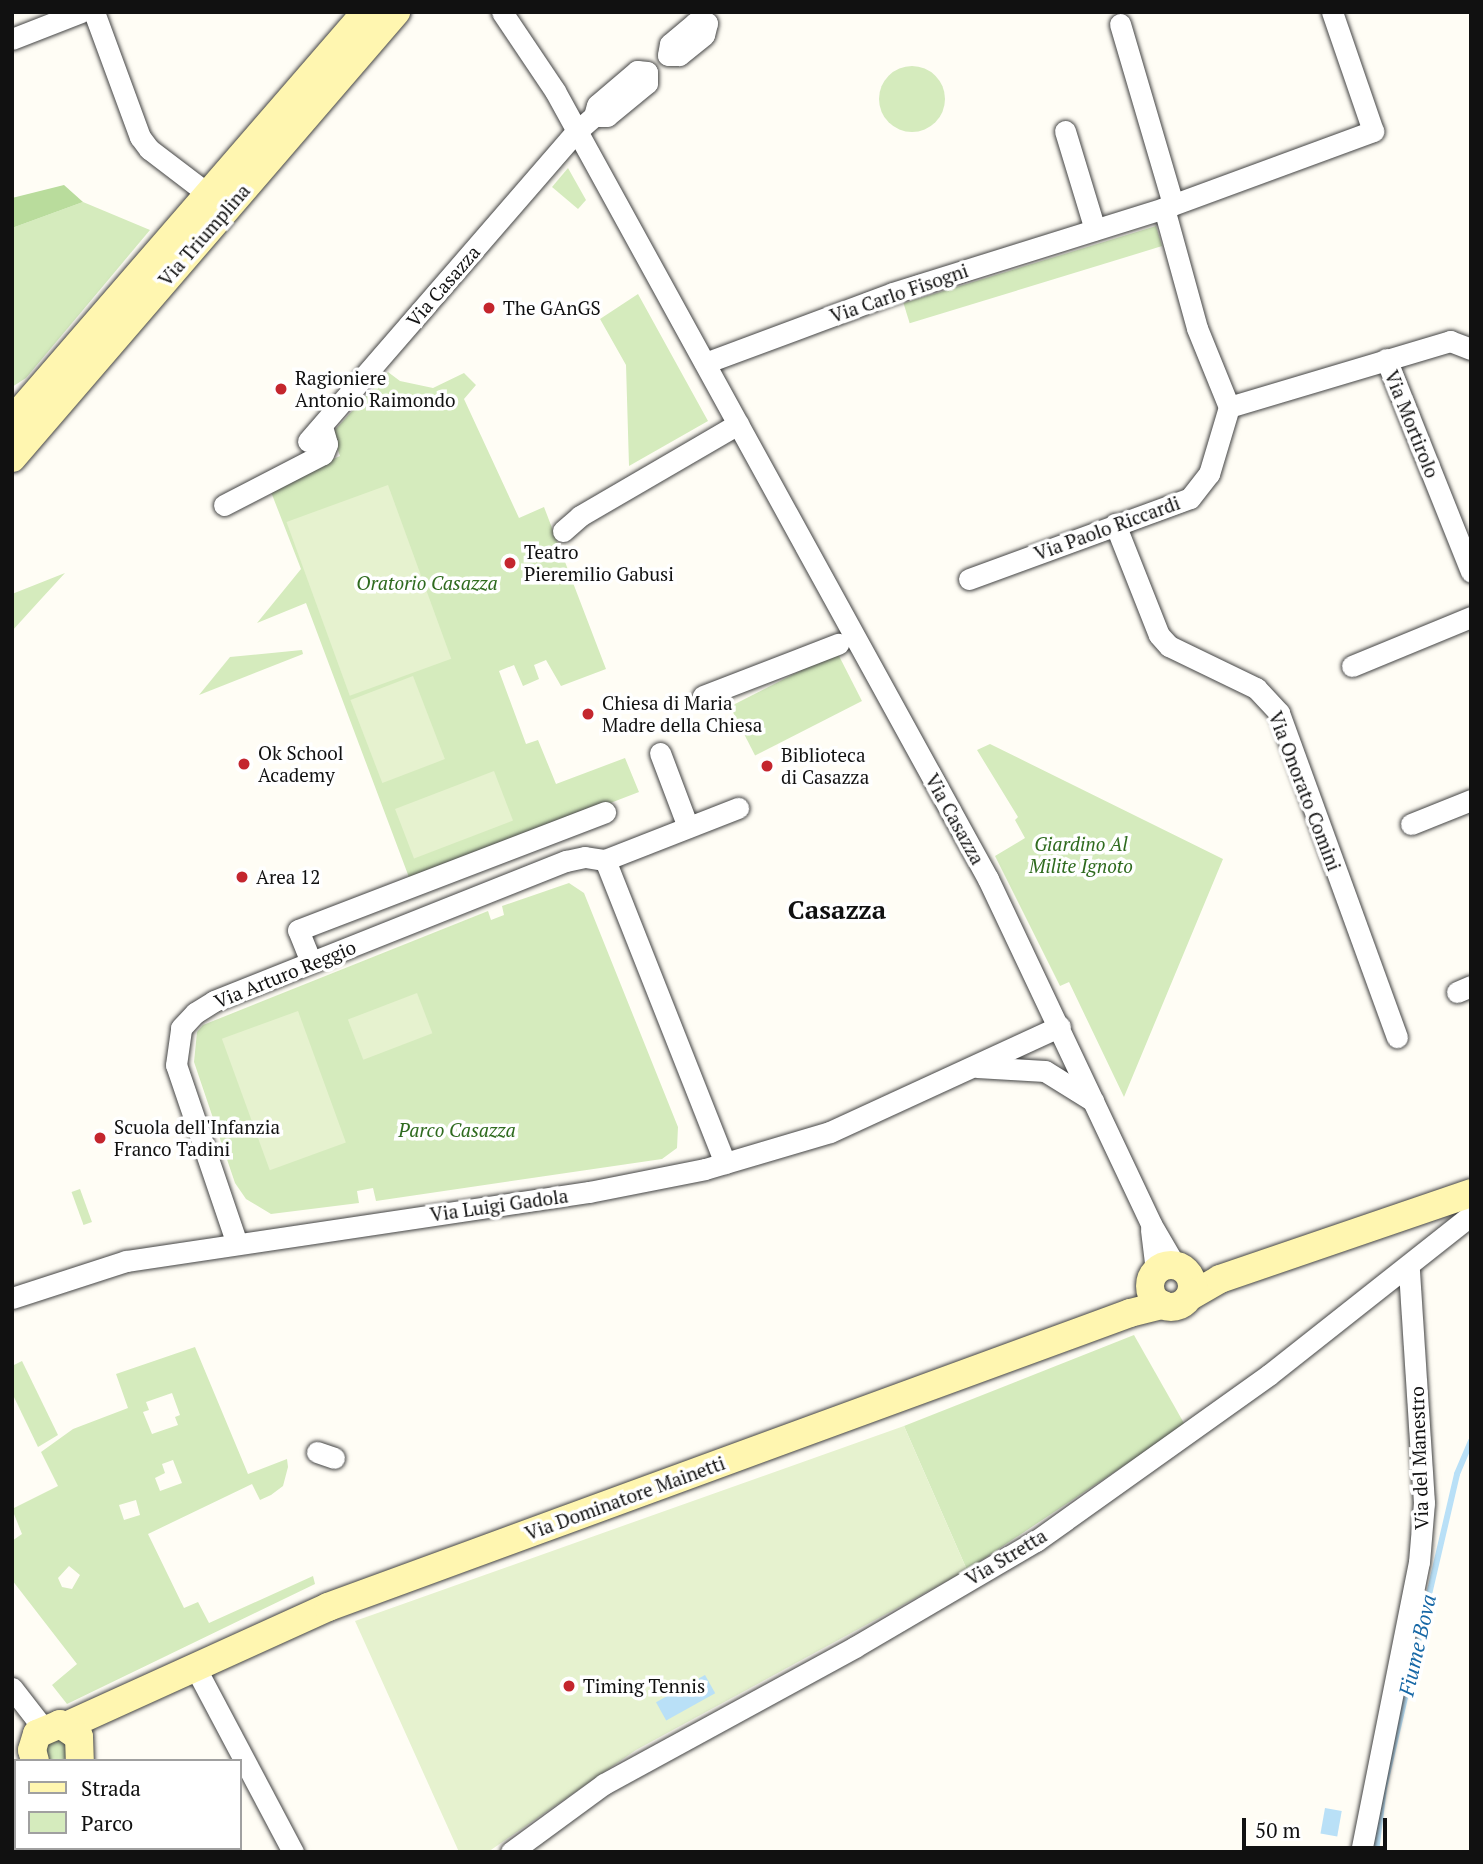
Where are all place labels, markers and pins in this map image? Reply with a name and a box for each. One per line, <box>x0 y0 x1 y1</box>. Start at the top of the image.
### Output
place label: The GAnGS <box>503 297 601 319</box>
marker: The GAnGS <box>481 300 497 316</box>
place label: Ragioniere Antonio Raimondo <box>295 367 456 411</box>
marker: Ragioniere Antonio Raimondo <box>273 381 289 397</box>
place label: Teatro Pieremilio Gabusi <box>524 541 674 585</box>
marker: Teatro Pieremilio Gabusi <box>502 555 518 571</box>
place label: Chiesa di Maria Madre della Chiesa <box>602 692 762 736</box>
marker: Chiesa di Maria Madre della Chiesa <box>580 706 596 722</box>
place label: Ok School Academy <box>258 742 343 786</box>
place label: Biblioteca di Casazza <box>781 744 869 788</box>
marker: Ok School Academy <box>236 756 252 772</box>
marker: Biblioteca di Casazza <box>759 758 775 774</box>
place label: Area 12 <box>256 866 320 888</box>
marker: Area 12 <box>234 869 250 885</box>
place label: Scuola dell'Infanzia Franco Tadini <box>114 1116 280 1160</box>
marker: Scuola dell'Infanzia Franco Tadini <box>92 1130 108 1146</box>
place label: Timing Tennis <box>583 1675 705 1697</box>
marker: Timing Tennis <box>561 1678 577 1694</box>

